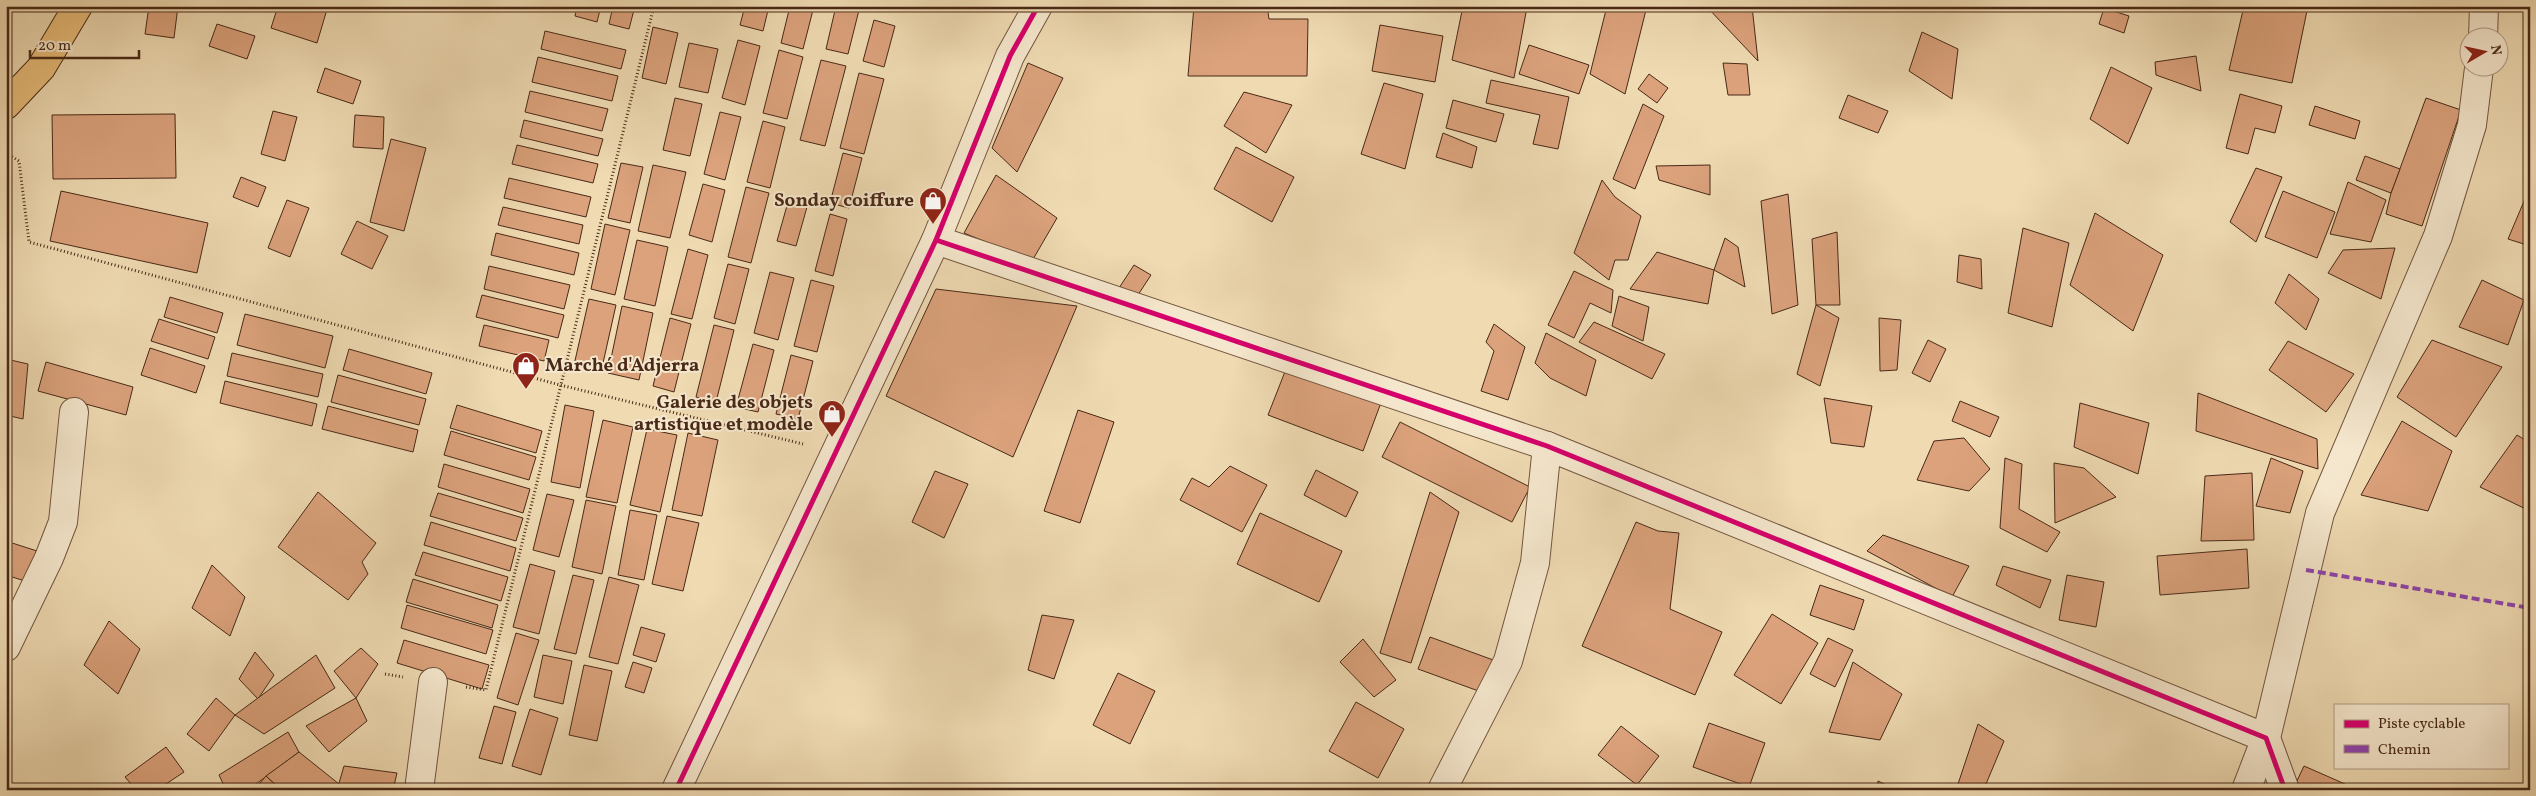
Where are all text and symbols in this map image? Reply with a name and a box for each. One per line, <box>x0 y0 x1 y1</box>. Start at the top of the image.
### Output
scale bar <box>30 28 139 60</box>
north arrow <box>2458 28 2508 78</box>
text: 20 m <box>38 36 71 57</box>
text: N <box>2485 44 2506 57</box>
shop icon: Sonday coiffure <box>918 186 948 225</box>
place label: Sonday coiffure <box>774 188 914 214</box>
shop icon: Marché d'Adjerra <box>511 351 541 390</box>
place label: Marché d'Adjerra <box>545 353 699 379</box>
place label: Galerie des objets artistique et modèle <box>634 390 813 438</box>
shop icon: Galerie des objets artistique et modèle <box>817 399 847 438</box>
legend <box>2334 704 2508 768</box>
text: Piste cyclable <box>2378 714 2465 735</box>
text: Chemin <box>2378 740 2431 761</box>

